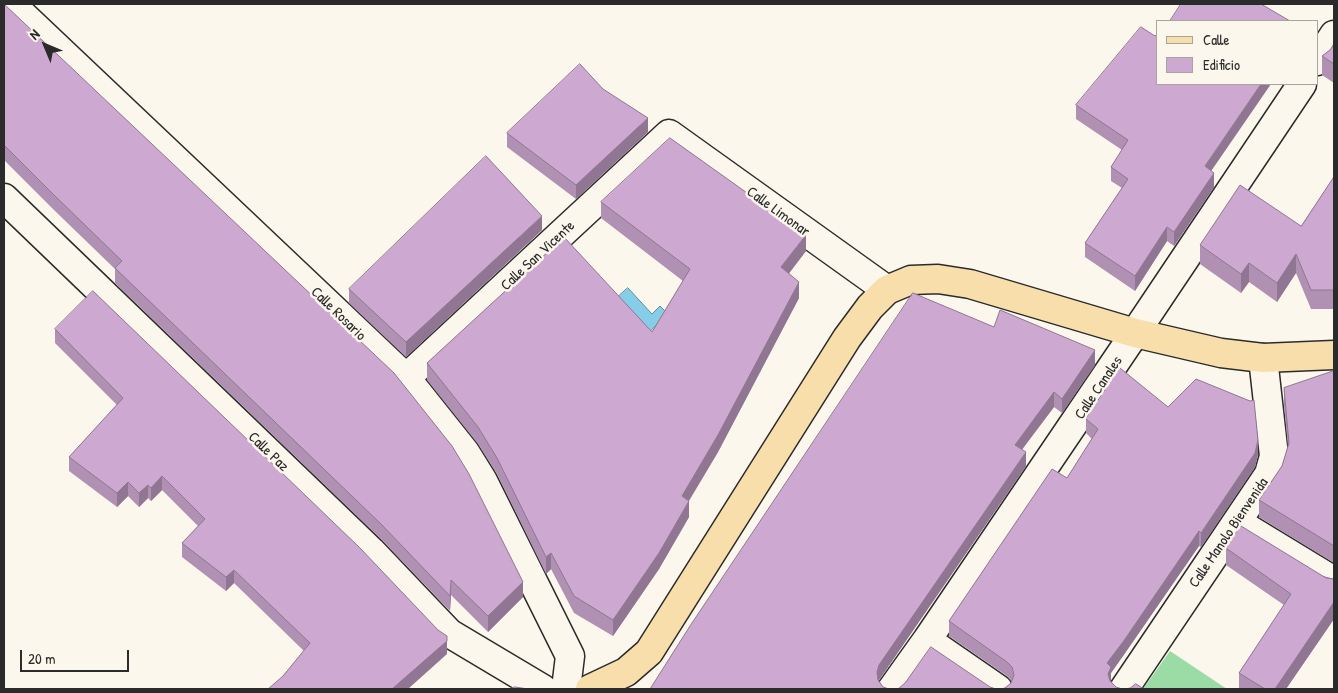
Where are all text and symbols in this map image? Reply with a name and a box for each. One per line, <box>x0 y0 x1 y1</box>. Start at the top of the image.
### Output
north arrow <box>20 20 70 70</box>
legend <box>1156 20 1318 85</box>
text: N <box>25 25 43 43</box>
text: Calle <box>1203 29 1230 50</box>
text: Edificio <box>1203 54 1240 75</box>
street label: Calle Limonar <box>743 183 813 241</box>
street label: Calle San Vicente <box>497 217 579 295</box>
street label: Calle Rosario <box>307 283 369 345</box>
street label: Calle Canales <box>1071 353 1127 423</box>
street label: Calle Paz <box>244 428 292 476</box>
street label: Calle Manolo Bienvenida <box>1186 475 1272 591</box>
scale bar <box>22 640 131 672</box>
text: 20 m <box>28 648 55 669</box>

